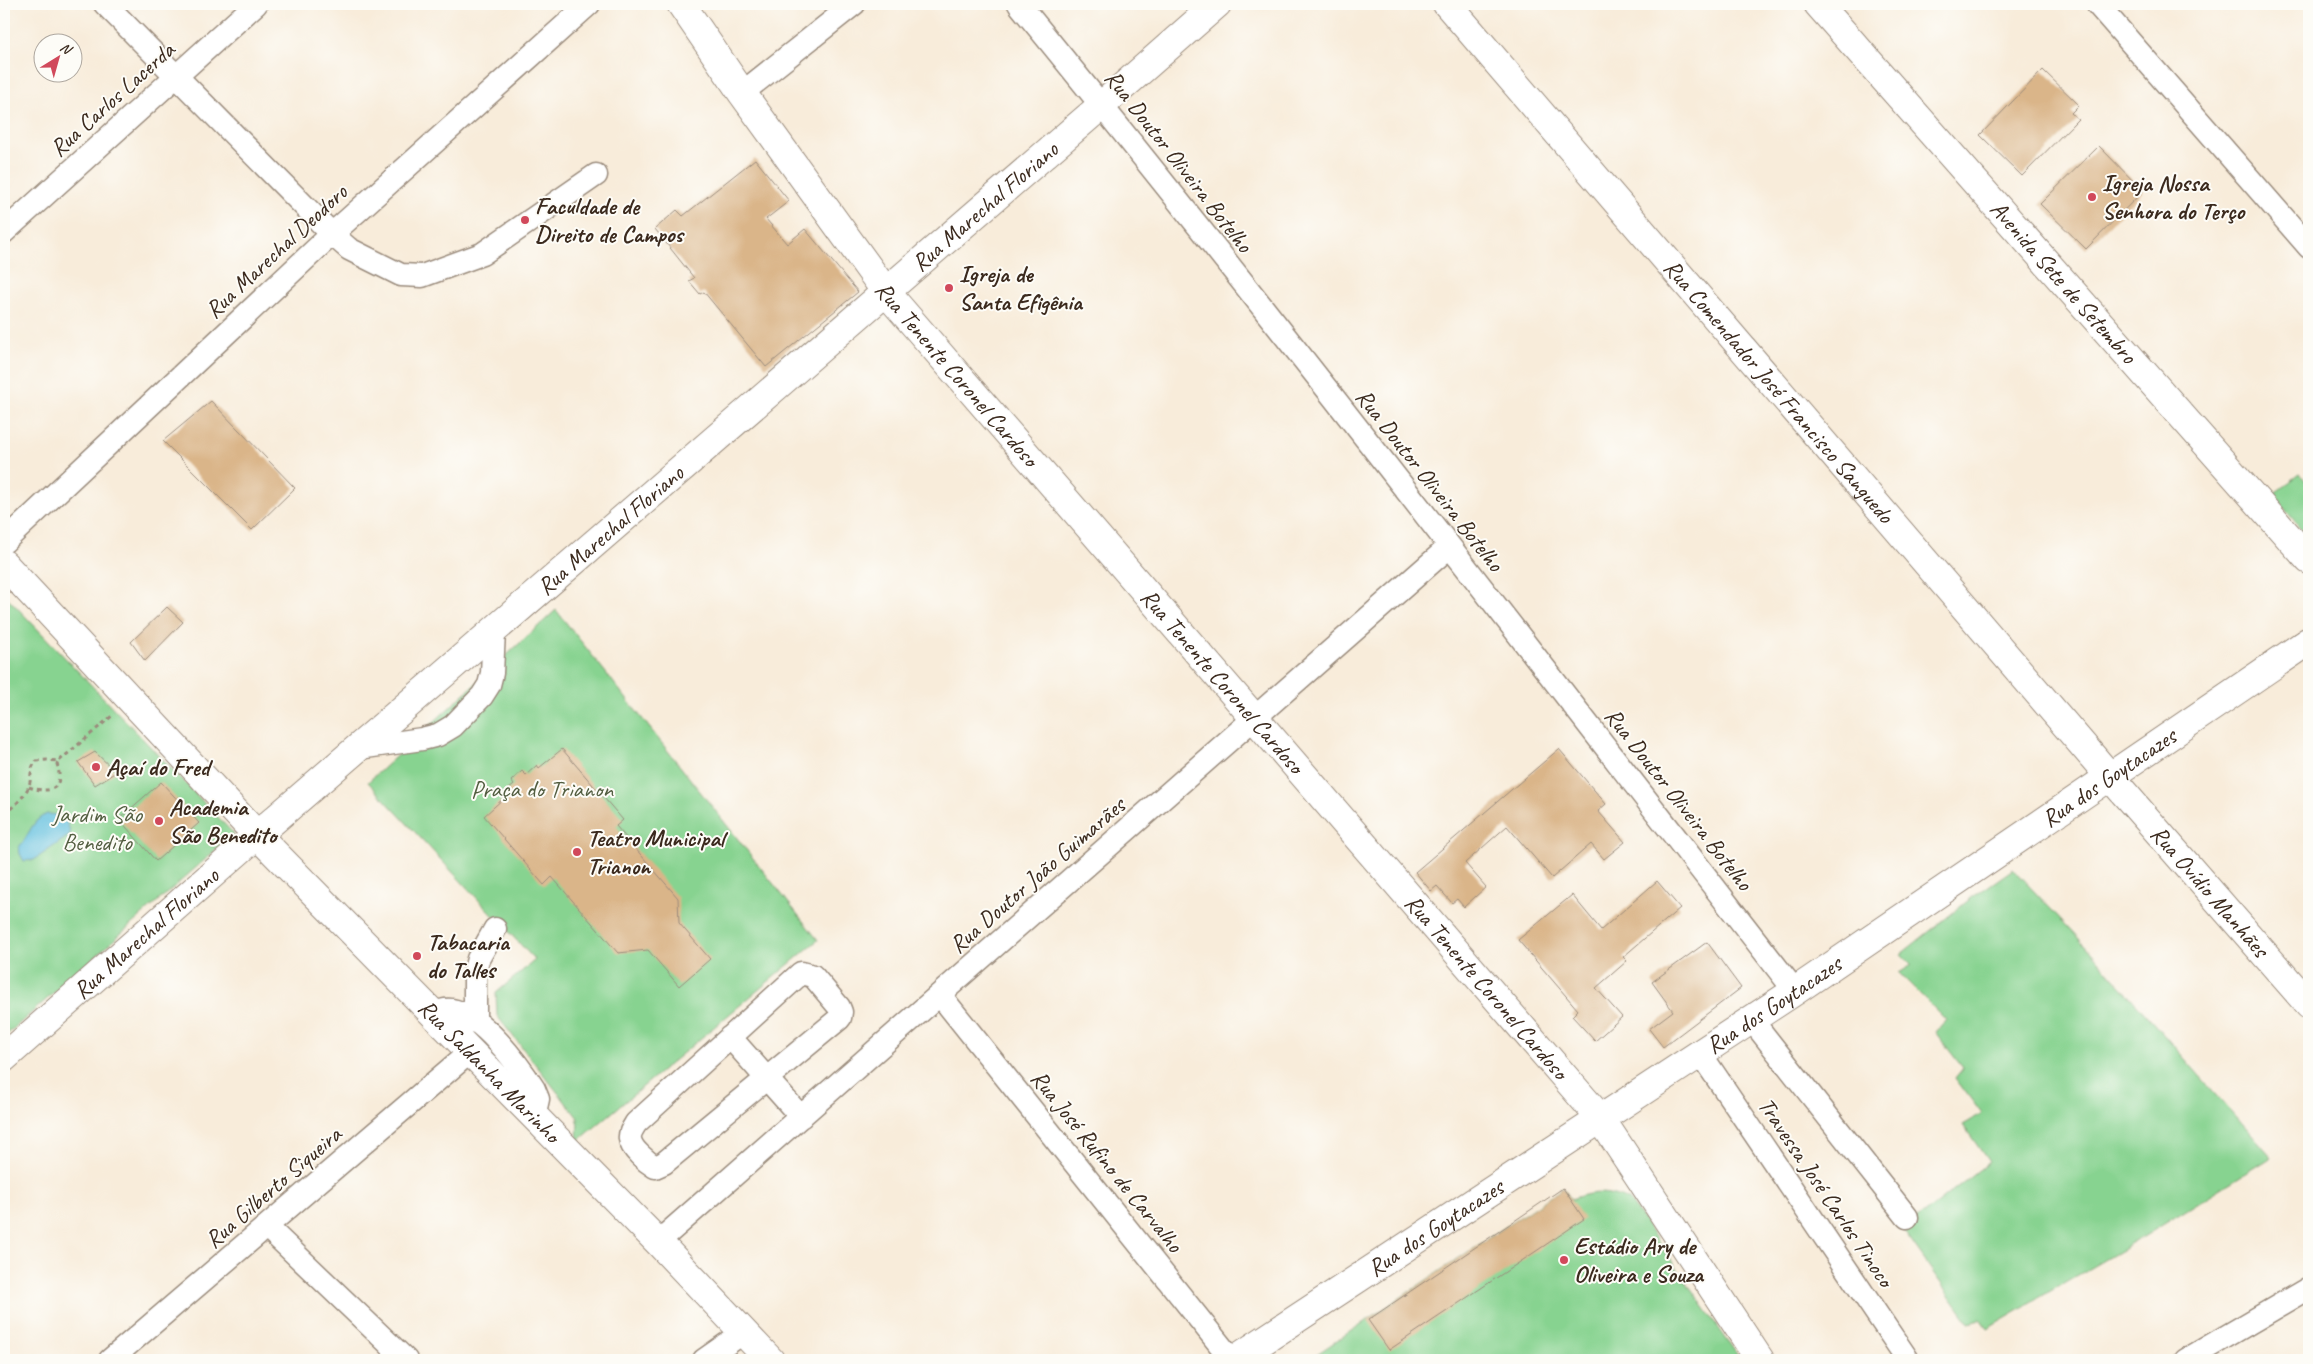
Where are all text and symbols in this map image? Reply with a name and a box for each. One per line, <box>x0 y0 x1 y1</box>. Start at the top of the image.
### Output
north arrow <box>32 32 82 82</box>
street label: Rua Carlos Lacerda <box>43 34 182 163</box>
text: N <box>57 39 76 59</box>
street label: Rua Doutor Oliveira Botelho <box>1098 64 1261 260</box>
street label: Rua Marechal Floriano <box>905 134 1066 278</box>
place label: Igreja Nossa Senhora do Terço <box>2102 168 2247 226</box>
street label: Rua Marechal Deodoro <box>198 176 355 325</box>
place label: Faculdade de Direito de Campos <box>535 191 685 249</box>
marker: Igreja Nossa Senhora do Terço <box>2086 191 2098 203</box>
street label: Avenida Sete de Setembro <box>1984 194 2145 371</box>
marker: Faculdade de Direito de Campos <box>519 214 531 226</box>
street label: Rua Comendador José Francisco Sanguedo <box>1658 253 1902 530</box>
place label: Igreja de Santa Efigênia <box>959 259 1084 317</box>
street label: Rua Tenente Coronel Cardoso <box>869 276 1047 475</box>
marker: Igreja de Santa Efigênia <box>943 282 955 294</box>
street label: Rua Doutor Oliveira Botelho <box>1349 383 1512 579</box>
street label: Rua Marechal Floriano <box>531 457 691 602</box>
street label: Rua Tenente Coronel Cardoso <box>1134 582 1312 782</box>
street label: Rua Doutor Oliveira Botelho <box>1598 702 1761 898</box>
street label: Rua dos Goytacazes <box>2036 719 2184 834</box>
place label: Açaí do Fred <box>106 752 214 782</box>
marker: Açaí do Fred <box>90 761 102 773</box>
park label: Praça do Trianon <box>471 774 614 804</box>
street label: Rua Doutor João Guimarães <box>943 789 1133 960</box>
place label: Academia São Benedito <box>169 792 279 850</box>
park label: Jardim São Benedito <box>51 799 144 857</box>
marker: Academia São Benedito <box>153 815 165 827</box>
street label: Rua Ovídio Manhães <box>2144 819 2277 965</box>
place label: Teatro Municipal Trianon <box>587 823 729 881</box>
marker: Teatro Municipal Trianon <box>571 846 583 858</box>
street label: Rua Marechal Floriano <box>67 860 226 1005</box>
street label: Rua Tenente Coronel Cardoso <box>1399 888 1577 1087</box>
place label: Tabacaria do Talles <box>427 927 511 985</box>
street label: Rua dos Goytacazes <box>1700 947 1849 1060</box>
marker: Tabacaria do Talles <box>411 950 423 962</box>
street label: Rua Saldanha Marinho <box>412 993 569 1151</box>
street label: Rua José Rufino de Carvalho <box>1024 1064 1191 1259</box>
street label: Travessa José Carlos Tinoco <box>1752 1092 1902 1294</box>
street label: Rua Gilberto Siqueira <box>198 1118 349 1255</box>
street label: Rua dos Goytacazes <box>1362 1171 1511 1283</box>
place label: Estádio Ary de Oliveira e Souza <box>1574 1231 1705 1289</box>
marker: Estádio Ary de Oliveira e Souza <box>1558 1254 1570 1266</box>

